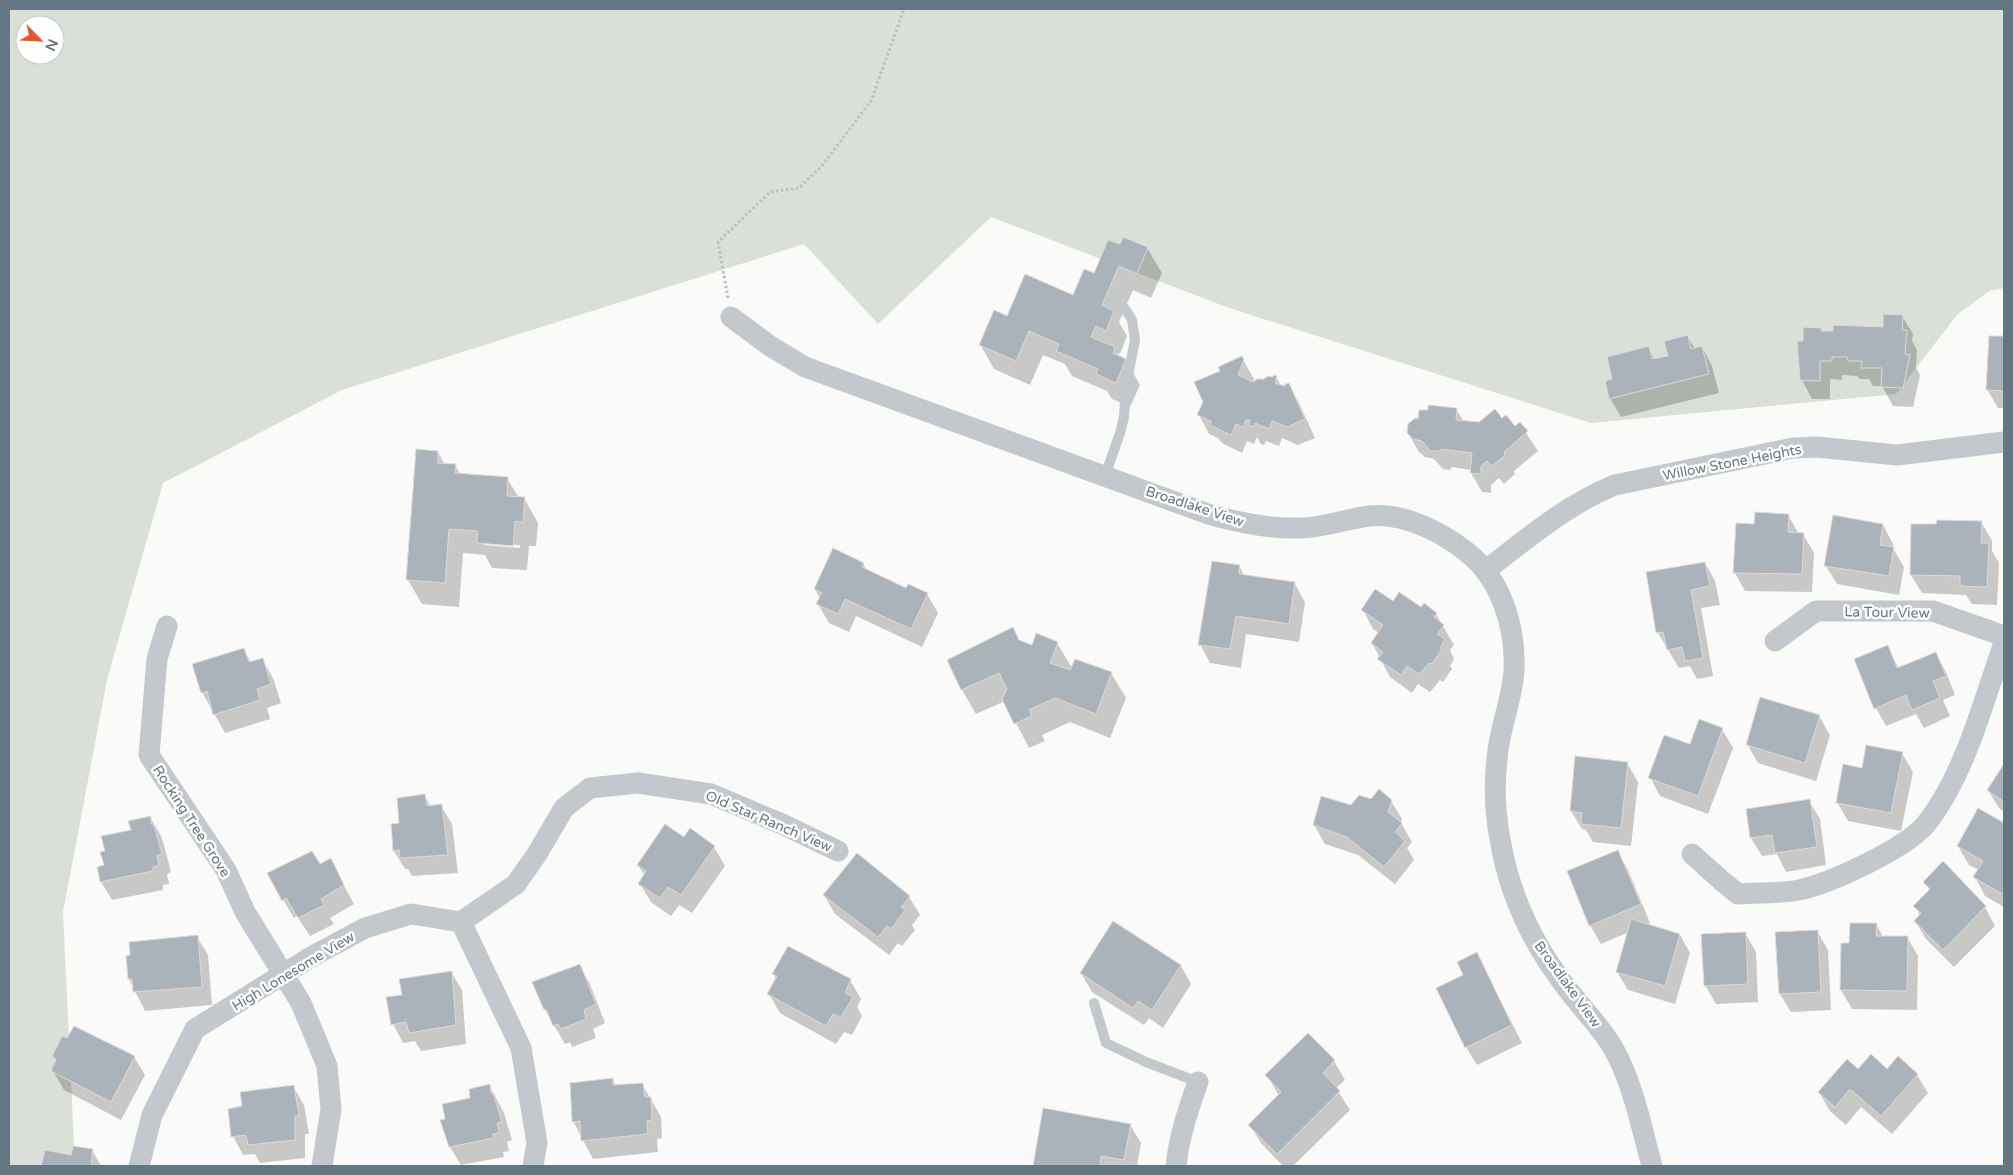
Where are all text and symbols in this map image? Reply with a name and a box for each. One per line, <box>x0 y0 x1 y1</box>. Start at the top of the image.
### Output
north arrow <box>15 15 65 65</box>
text: N <box>41 36 61 54</box>
street label: Willow Stone Heights <box>1661 441 1803 484</box>
street label: Broadlake View <box>1144 483 1246 530</box>
street label: La Tour View <box>1844 603 1930 622</box>
street label: Rocking Tree Grove <box>149 762 234 880</box>
street label: Old Star Ranch View <box>703 787 835 856</box>
street label: High Lonesome View <box>229 928 357 1015</box>
street label: Broadlake View <box>1531 938 1605 1031</box>

